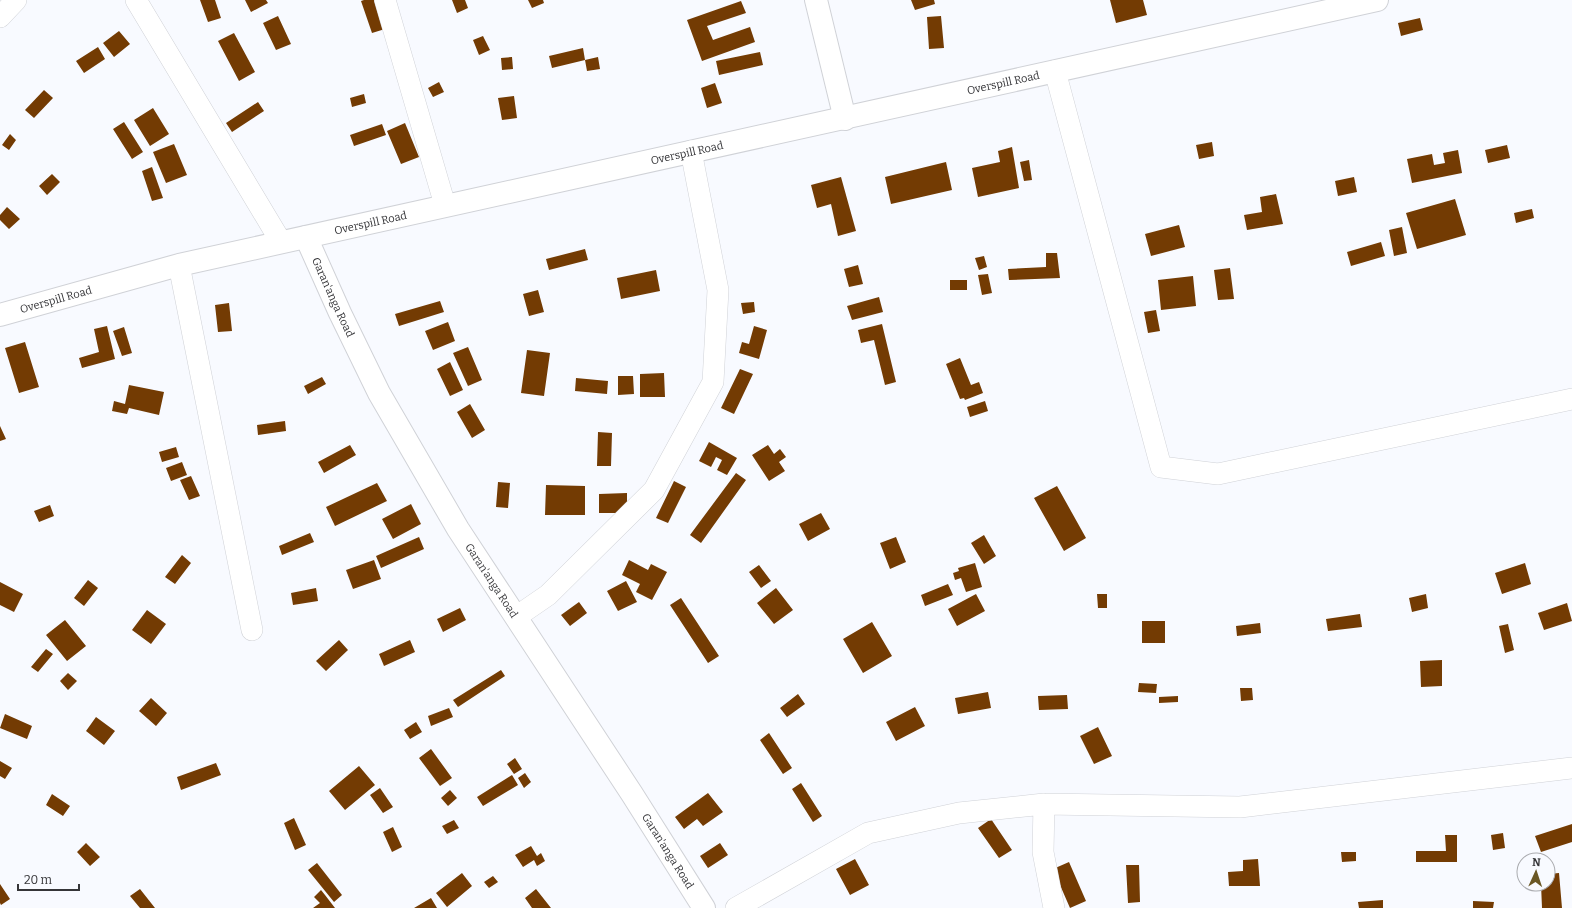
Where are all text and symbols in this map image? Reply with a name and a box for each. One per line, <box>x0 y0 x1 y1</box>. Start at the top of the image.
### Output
street label: Overspill Road <box>966 69 1041 97</box>
street label: Overspill Road <box>649 139 725 167</box>
street label: Overspill Road <box>333 209 409 237</box>
street label: Garan'anga Road <box>309 255 357 340</box>
street label: Overspill Road <box>19 284 94 316</box>
street label: Garan'anga Road <box>462 541 521 621</box>
street label: Garan'anga Road <box>639 811 696 892</box>
north arrow <box>1516 852 1556 892</box>
text: N <box>1532 856 1542 869</box>
scale bar <box>18 866 79 892</box>
text: 20 m <box>24 873 53 887</box>

